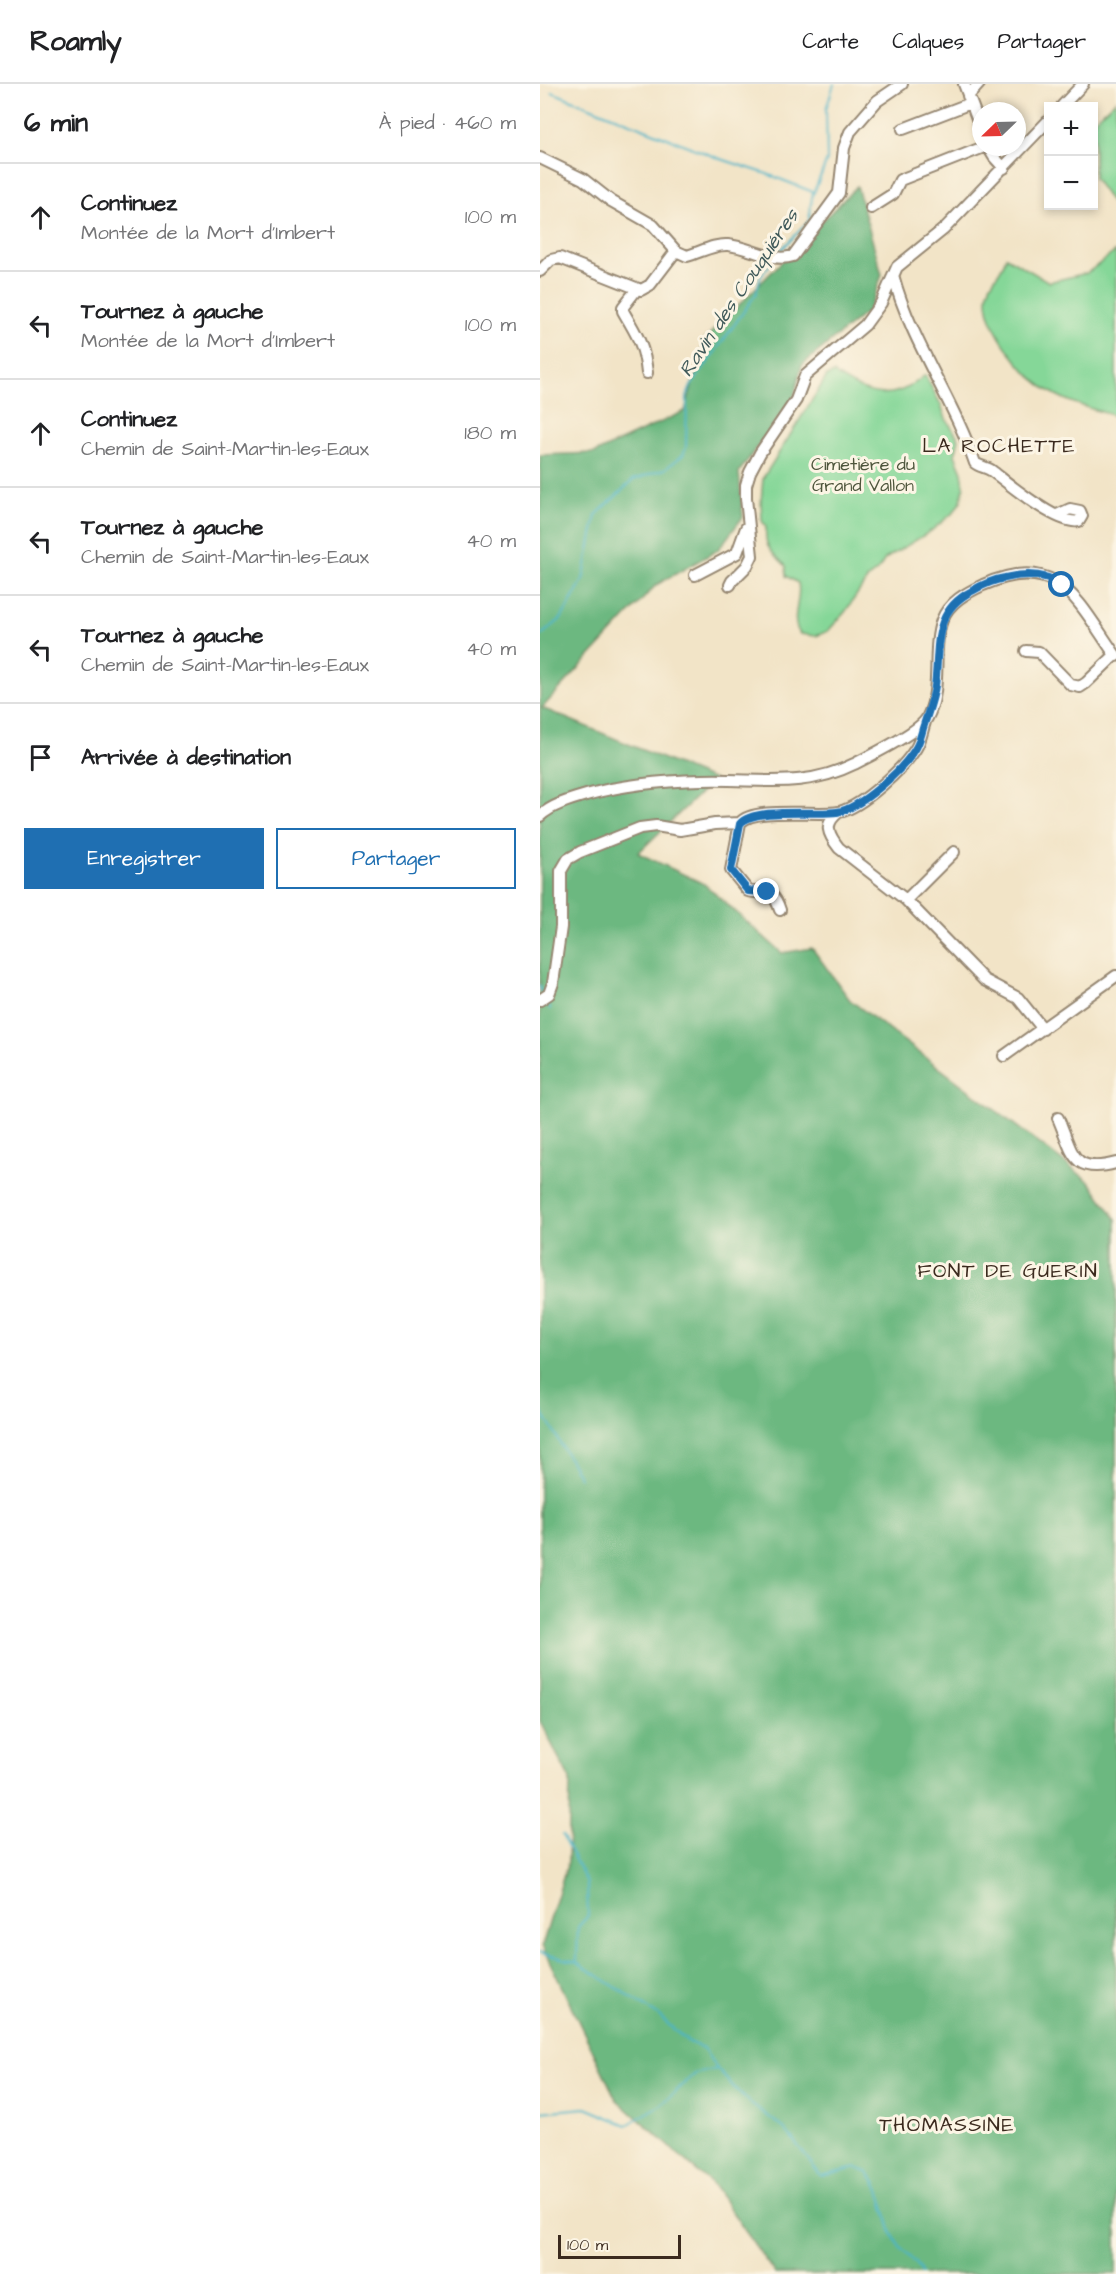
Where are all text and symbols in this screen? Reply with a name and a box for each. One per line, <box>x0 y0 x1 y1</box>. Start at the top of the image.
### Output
text: Roamly <box>30 22 122 61</box>
text: Carte <box>802 27 859 56</box>
text: Calques <box>892 27 964 56</box>
text: Partager <box>997 27 1086 56</box>
north arrow <box>972 102 1026 156</box>
map controls <box>1044 102 1098 210</box>
button: + <box>1044 102 1098 156</box>
text: 6 min <box>24 105 88 141</box>
text: À pied · 460 m <box>379 109 516 137</box>
button: − <box>1044 156 1098 210</box>
text: Continuez <box>81 188 177 219</box>
icon: ahead <box>24 201 57 234</box>
text: 100 m <box>465 203 516 231</box>
water label: Ravin des Couquiéres <box>672 203 806 382</box>
text: Montée de la Mort d'Imbert <box>81 219 335 247</box>
text: Tournez à gauche <box>81 296 263 327</box>
icon: left <box>24 309 57 342</box>
text: 100 m <box>465 311 516 339</box>
text: Montée de la Mort d'Imbert <box>81 327 335 355</box>
text: Continuez <box>81 404 177 435</box>
icon: ahead <box>24 417 57 450</box>
text: 180 m <box>464 419 516 447</box>
district label: LA ROCHETTE <box>922 432 1076 460</box>
text: Chemin de Saint-Martin-les-Eaux <box>81 435 369 463</box>
park label: Cimetière du Grand Vallon <box>811 452 915 498</box>
text: Tournez à gauche <box>81 512 263 543</box>
icon: left <box>24 525 57 558</box>
text: 40 m <box>466 527 516 555</box>
text: Chemin de Saint-Martin-les-Eaux <box>81 543 369 571</box>
route start <box>1048 571 1074 597</box>
text: Tournez à gauche <box>81 620 263 651</box>
icon: left <box>24 633 57 666</box>
text: 40 m <box>466 635 516 663</box>
text: Chemin de Saint-Martin-les-Eaux <box>81 651 369 679</box>
icon: arrive <box>24 741 57 774</box>
text: Arrivée à destination <box>81 742 291 773</box>
button: Enregistrer <box>24 828 264 889</box>
button: Partager <box>276 828 516 889</box>
route end <box>753 878 779 904</box>
district label: FONT DE GUERIN <box>918 1257 1098 1285</box>
district label: THOMASSINE <box>879 2111 1015 2139</box>
scale bar <box>558 2232 681 2260</box>
text: 100 m <box>567 2234 608 2256</box>

